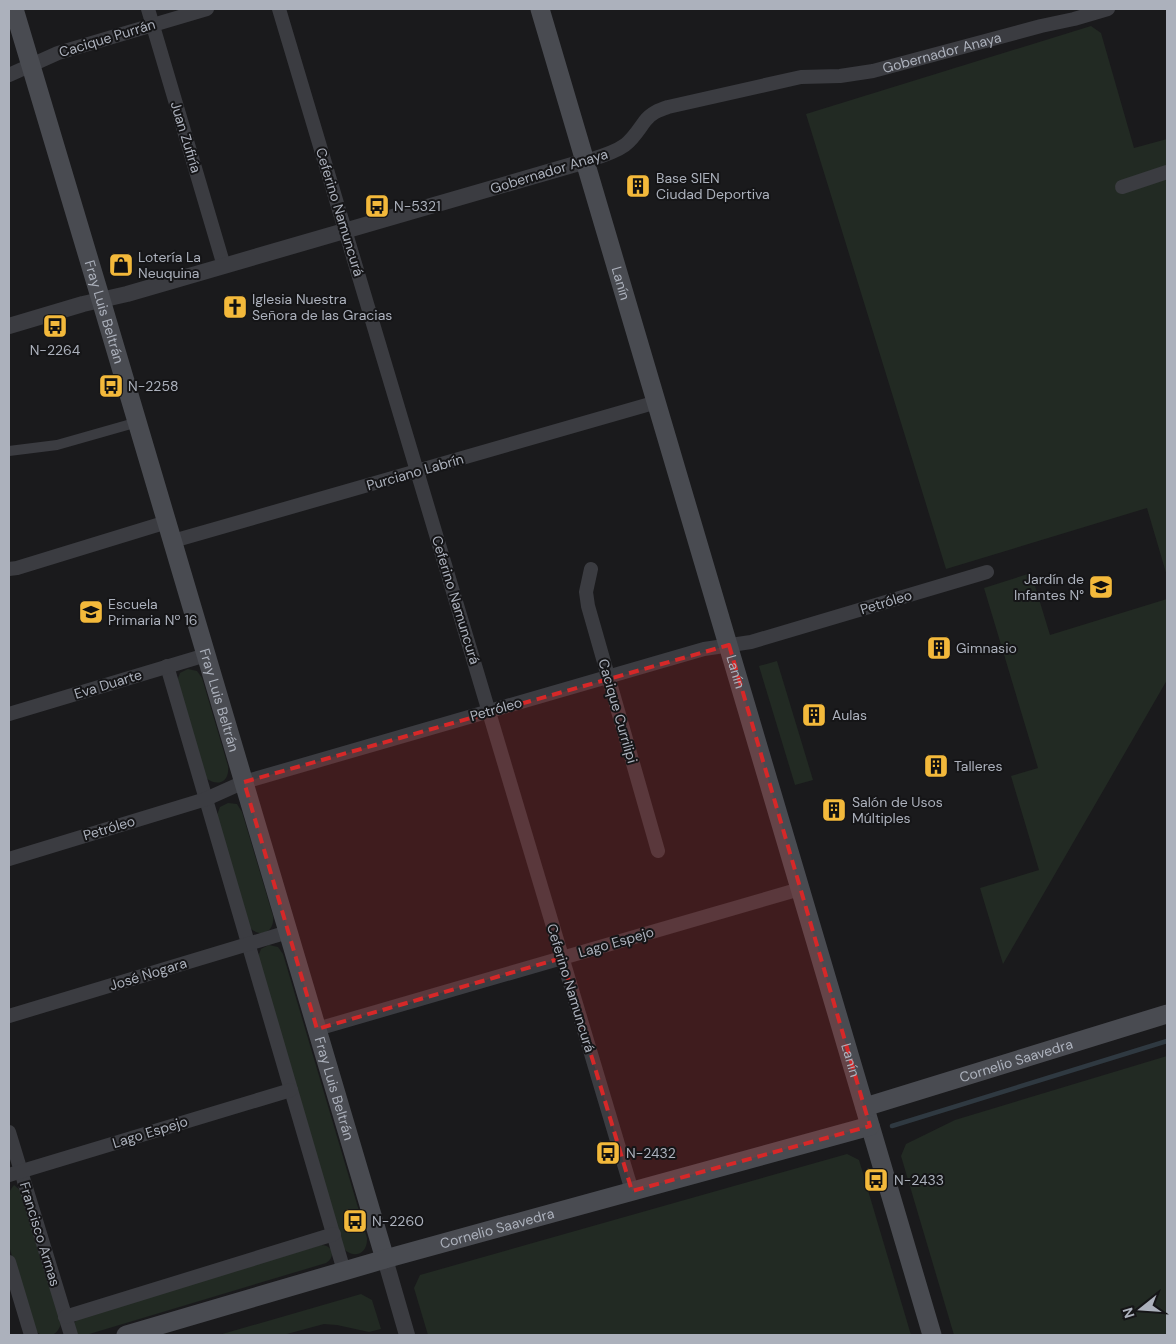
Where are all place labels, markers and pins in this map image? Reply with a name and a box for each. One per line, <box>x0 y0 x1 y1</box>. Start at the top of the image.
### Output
place label: Base SIEN Ciudad Deportiva <box>656 169 770 203</box>
building icon: Base SIEN Ciudad Deportiva <box>625 173 651 199</box>
bus stop icon: N-5321 <box>364 193 390 219</box>
place label: N-5321 <box>394 197 441 215</box>
place label: Lotería La Neuquina <box>138 248 201 282</box>
shop icon: Lotería La Neuquina <box>108 252 134 278</box>
place label: Iglesia Nuestra Señora de las Gracias <box>252 290 392 324</box>
church icon: Iglesia Nuestra Señora de las Gracias <box>222 294 248 320</box>
bus stop icon: N-2264 <box>42 313 68 339</box>
place label: N-2264 <box>30 341 81 359</box>
bus stop icon: N-2258 <box>98 373 124 399</box>
place label: N-2258 <box>128 377 178 395</box>
place label: Jardín de Infantes N° <box>1014 570 1084 604</box>
school or university icon: Jardín de Infantes N° <box>1088 574 1114 600</box>
place label: Escuela Primaria Nº 16 <box>108 595 198 629</box>
school or university icon: Escuela Primaria Nº 16 <box>78 599 104 625</box>
building icon: Gimnasio <box>926 635 952 661</box>
place label: Gimnasio <box>956 639 1017 657</box>
building icon: Aulas <box>801 702 827 728</box>
place label: Aulas <box>832 706 867 724</box>
building icon: Talleres <box>923 753 949 779</box>
place label: Talleres <box>954 757 1003 775</box>
place label: Salón de Usos Múltiples <box>852 793 943 827</box>
building icon: Salón de Usos Múltiples <box>821 797 847 823</box>
bus stop icon: N-2432 <box>595 1140 621 1166</box>
place label: N-2432 <box>626 1144 676 1162</box>
bus stop icon: N-2433 <box>863 1167 889 1193</box>
place label: N-2433 <box>894 1171 944 1189</box>
bus stop icon: N-2260 <box>342 1208 368 1234</box>
place label: N-2260 <box>372 1212 424 1230</box>

